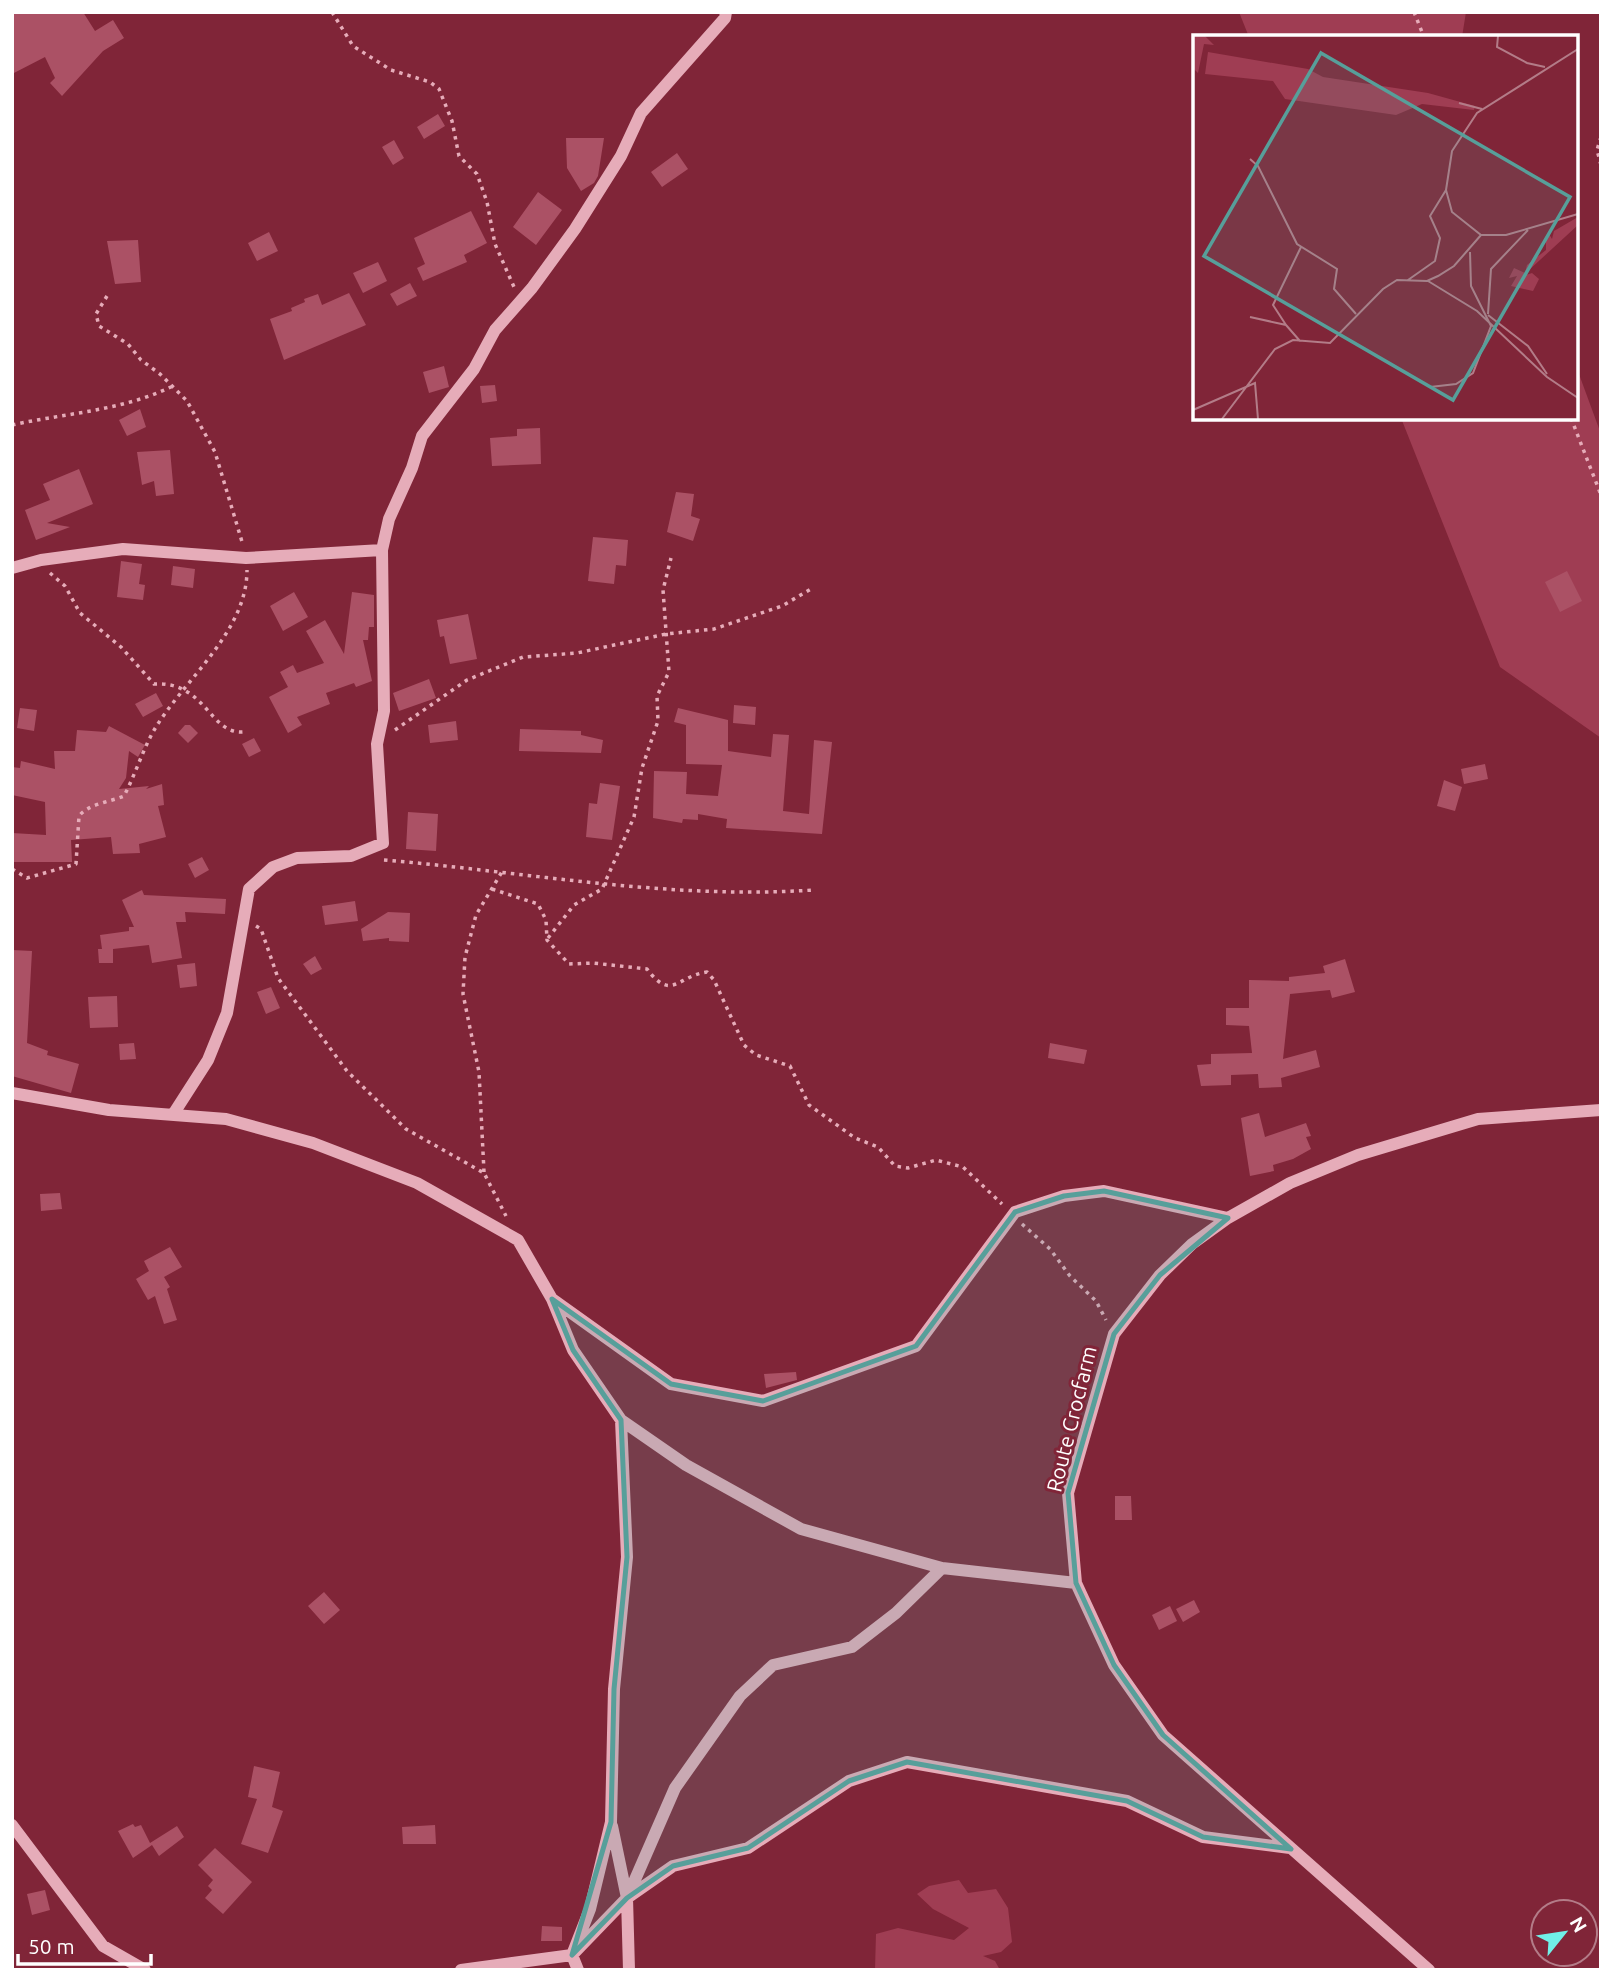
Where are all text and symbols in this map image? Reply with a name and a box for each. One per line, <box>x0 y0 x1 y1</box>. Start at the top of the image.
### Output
inset map <box>1193 35 1578 420</box>
street label: Route Crocfarm <box>1041 1343 1101 1494</box>
north arrow <box>1529 1898 1599 1968</box>
text: N <box>1566 1913 1592 1936</box>
scale bar <box>18 1923 150 1967</box>
text: 50 m <box>28 1934 75 1958</box>

